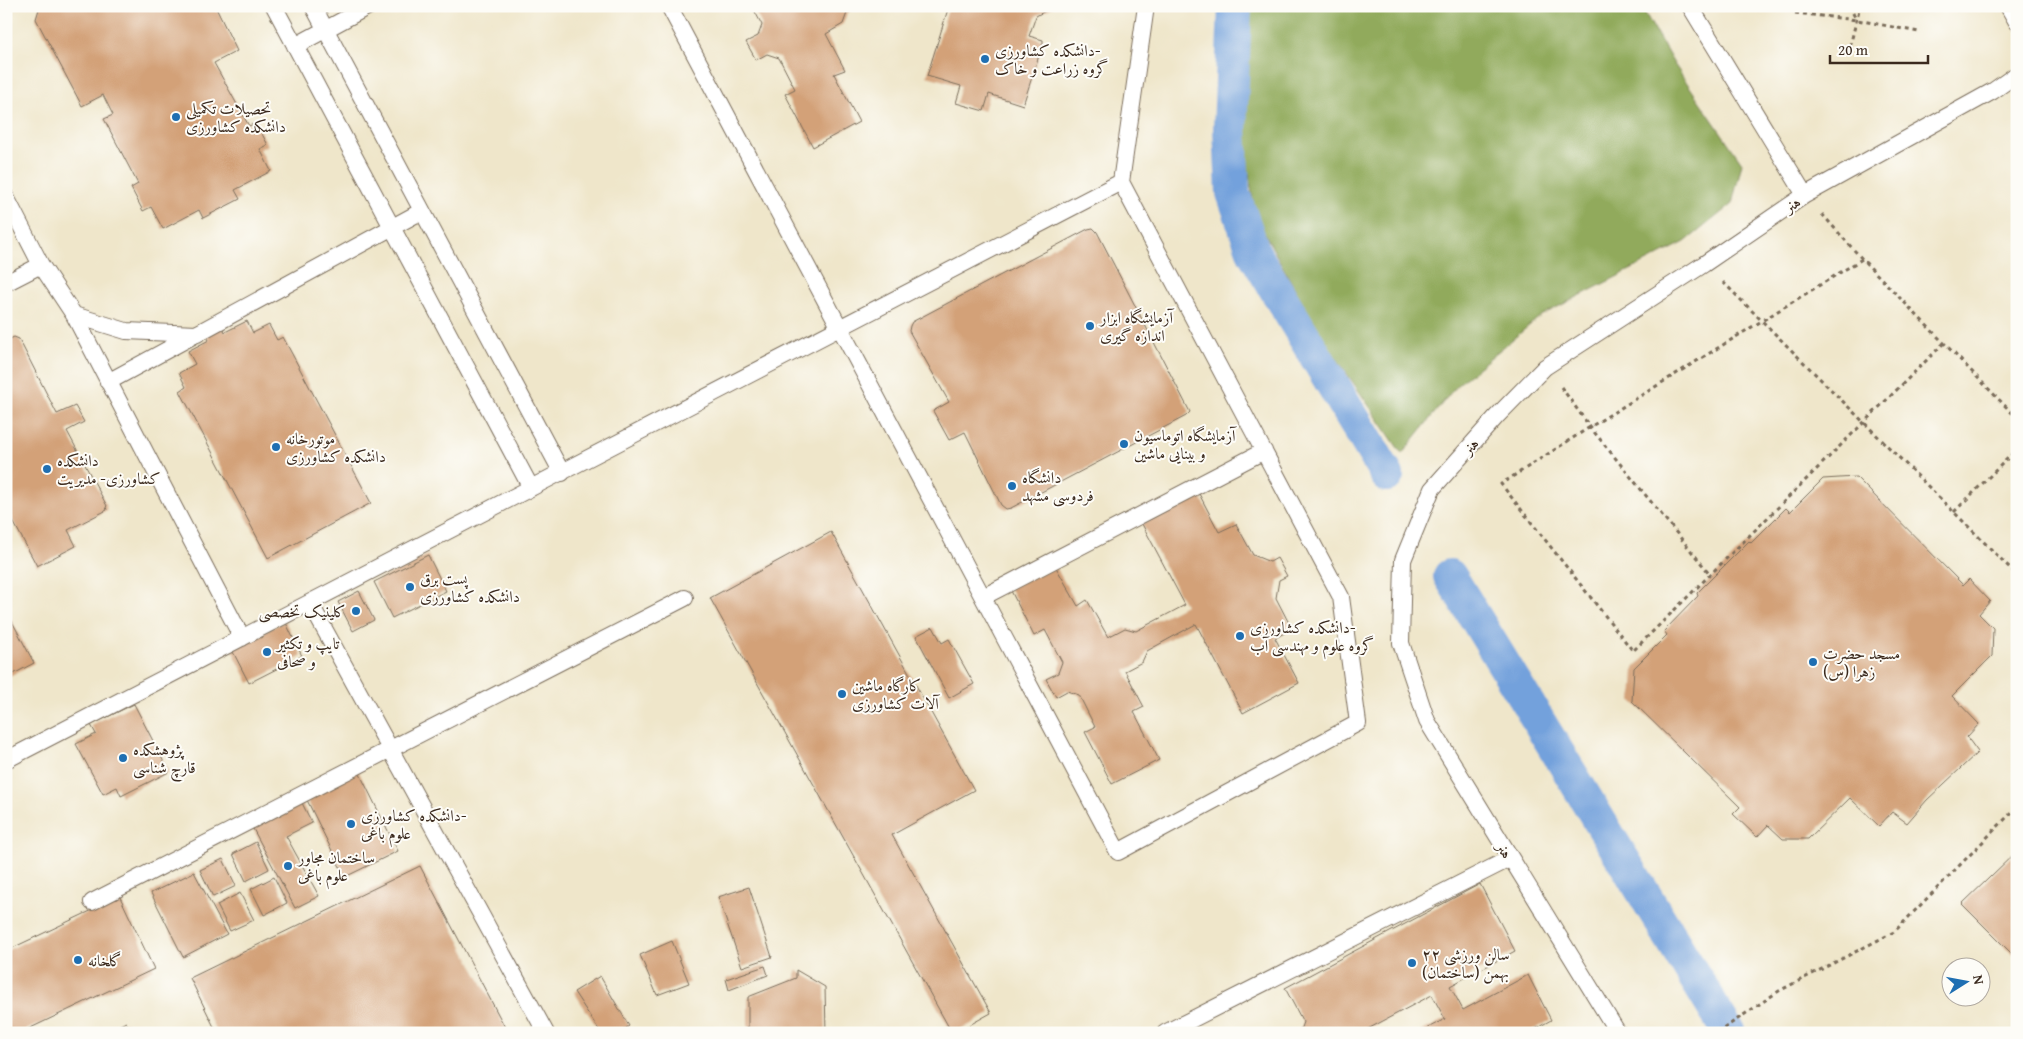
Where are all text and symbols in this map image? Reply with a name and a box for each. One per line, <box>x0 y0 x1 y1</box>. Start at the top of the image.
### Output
scale bar <box>1830 32 1928 64</box>
place label: دانشکده کشاورزی- گروه زراعت و خاک <box>995 38 1108 80</box>
text: 20 m <box>1838 39 1869 60</box>
marker: دانشکده کشاورزی- گروه زراعت و خاک <box>979 53 991 65</box>
place label: تحصیلات تکمیلی دانشکده کشاورزی <box>186 96 286 138</box>
marker: تحصیلات تکمیلی دانشکده کشاورزی <box>170 111 182 123</box>
street label: هنر <box>1777 190 1805 220</box>
place label: آزمایشگاه ابزار اندازه گیری <box>1098 305 1174 347</box>
marker: آزمایشگاه ابزار اندازه گیری <box>1084 320 1096 332</box>
place label: آزمایشگاه اتوماسیون و بینایی ماشین <box>1134 423 1237 465</box>
place label: موتورخانه دانشکده کشاورزی <box>286 426 386 468</box>
street label: هنر <box>1454 432 1484 461</box>
marker: آزمایشگاه اتوماسیون و بینایی ماشین <box>1118 438 1130 450</box>
marker: موتورخانه دانشکده کشاورزی <box>270 441 282 453</box>
place label: دانشکده کشاورزی- مدیریت <box>57 448 160 490</box>
marker: دانشکده کشاورزی- مدیریت <box>41 463 53 475</box>
place label: دانشگاه فردوسی مشهد <box>1022 465 1094 507</box>
marker: دانشگاه فردوسی مشهد <box>1006 480 1018 492</box>
place label: پست برق دانشکده کشاورزی <box>420 566 520 608</box>
marker: پست برق دانشکده کشاورزی <box>404 581 416 593</box>
place label: کلینیک تخصصی <box>259 599 346 623</box>
marker: کلینیک تخصصی <box>350 605 362 617</box>
place label: دانشکده کشاورزی- گروه علوم و مهندسی آب <box>1250 615 1374 660</box>
marker: دانشکده کشاورزی- گروه علوم و مهندسی آب <box>1234 630 1246 642</box>
place label: تایپ و تکثیر و صحافی <box>275 631 340 673</box>
place label: مسجد حضرت زهرا (س) <box>1823 641 1900 683</box>
marker: تایپ و تکثیر و صحافی <box>261 646 273 658</box>
marker: مسجد حضرت زهرا (س) <box>1807 656 1819 668</box>
place label: کارگاه ماشین آلات کشاورزی <box>852 673 940 715</box>
marker: کارگاه ماشین آلات کشاورزی <box>836 688 848 700</box>
place label: پژوهشکده قارچ شناسی <box>133 737 196 782</box>
marker: پژوهشکده قارچ شناسی <box>117 752 129 764</box>
place label: دانشکده کشاورزی- علوم باغی <box>361 803 467 848</box>
marker: دانشکده کشاورزی- علوم باغی <box>345 818 357 830</box>
street label: هنر <box>1490 835 1519 863</box>
place label: ساختمان مجاور علوم باغی <box>296 845 375 890</box>
marker: ساختمان مجاور علوم باغی <box>282 860 294 872</box>
place label: سالن ورزشی ۲۲ بهمن (ساختمان) <box>1422 942 1510 984</box>
place label: گلخانه <box>88 948 122 972</box>
marker: گلخانه <box>72 954 84 966</box>
north arrow <box>1940 956 1990 1006</box>
marker: سالن ورزشی ۲۲ بهمن (ساختمان) <box>1406 957 1418 969</box>
text: N <box>1968 973 1990 987</box>

